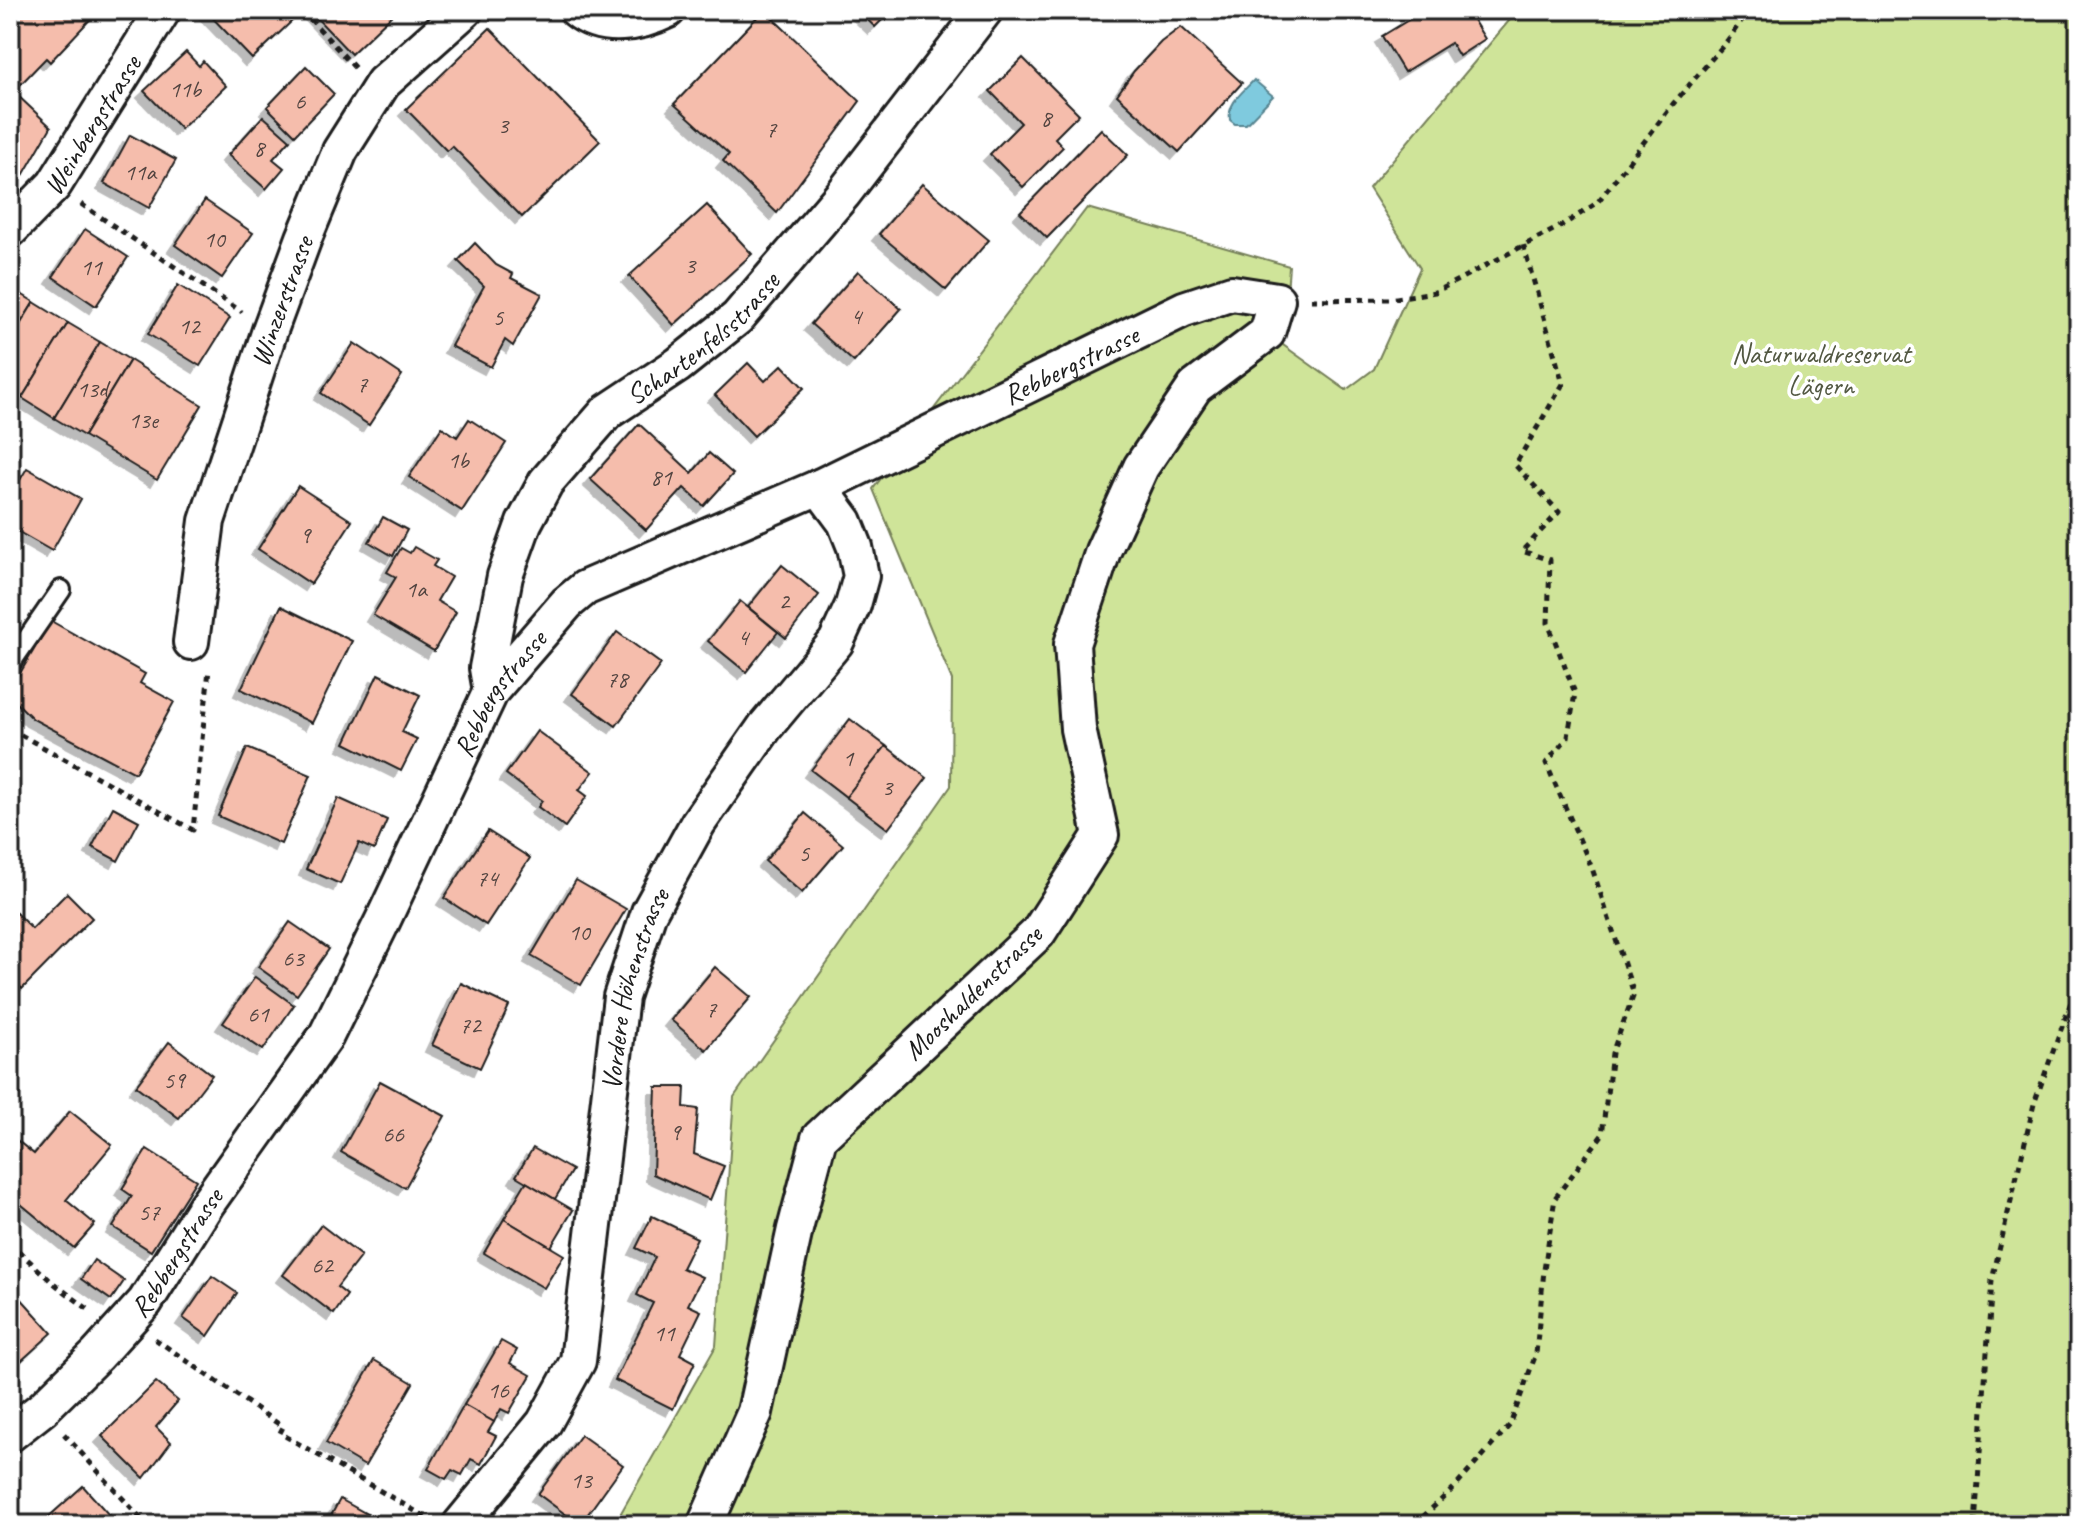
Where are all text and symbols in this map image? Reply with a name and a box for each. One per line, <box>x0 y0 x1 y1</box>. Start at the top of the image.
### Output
street label: Weinbergstrasse <box>35 47 150 201</box>
house number: 11b <box>169 74 203 104</box>
house number: 6 <box>295 86 307 116</box>
house number: 8 <box>1041 103 1054 133</box>
house number: 3 <box>498 110 511 140</box>
house number: 7 <box>766 114 778 144</box>
house number: 8 <box>254 133 267 163</box>
house number: 11a <box>124 157 158 187</box>
house number: 10 <box>203 224 227 254</box>
street label: Winzerstrasse <box>242 230 322 371</box>
house number: 3 <box>685 250 698 280</box>
house number: 11 <box>80 252 103 282</box>
street label: Schartenfelsstrasse <box>619 263 788 413</box>
house number: 4 <box>851 301 864 331</box>
house number: 5 <box>493 302 505 332</box>
house number: 12 <box>178 311 202 341</box>
street label: Rebbergstrasse <box>998 316 1146 412</box>
park label: Naturwaldreservat Lägern <box>1732 336 1913 403</box>
house number: 7 <box>357 369 369 399</box>
house number: 13d <box>76 374 111 404</box>
house number: 13e <box>128 405 160 435</box>
house number: 1b <box>447 445 470 475</box>
house number: 81 <box>650 462 673 492</box>
house number: 9 <box>300 520 313 550</box>
house number: 1a <box>405 574 428 604</box>
house number: 2 <box>779 586 792 616</box>
street label: Rebbergstrasse <box>446 621 555 762</box>
house number: 4 <box>738 622 751 652</box>
house number: 78 <box>606 664 630 694</box>
house number: 1 <box>843 743 855 773</box>
house number: 3 <box>882 772 895 802</box>
house number: 5 <box>799 838 811 868</box>
house number: 74 <box>476 863 500 893</box>
street label: Vordere Höhenstrasse <box>593 880 678 1092</box>
street label: Mooshaldenstrasse <box>896 916 1050 1067</box>
house number: 10 <box>568 917 592 947</box>
house number: 63 <box>282 943 306 973</box>
house number: 7 <box>706 994 718 1024</box>
house number: 61 <box>247 999 270 1029</box>
house number: 72 <box>459 1010 483 1040</box>
house number: 59 <box>163 1065 187 1095</box>
house number: 9 <box>670 1117 683 1147</box>
house number: 66 <box>382 1119 405 1149</box>
street label: Rebbergstrasse <box>123 1180 232 1325</box>
house number: 57 <box>138 1197 161 1227</box>
house number: 62 <box>311 1250 335 1280</box>
house number: 11 <box>653 1318 676 1348</box>
house number: 16 <box>487 1375 510 1405</box>
house number: 13 <box>570 1465 594 1495</box>

